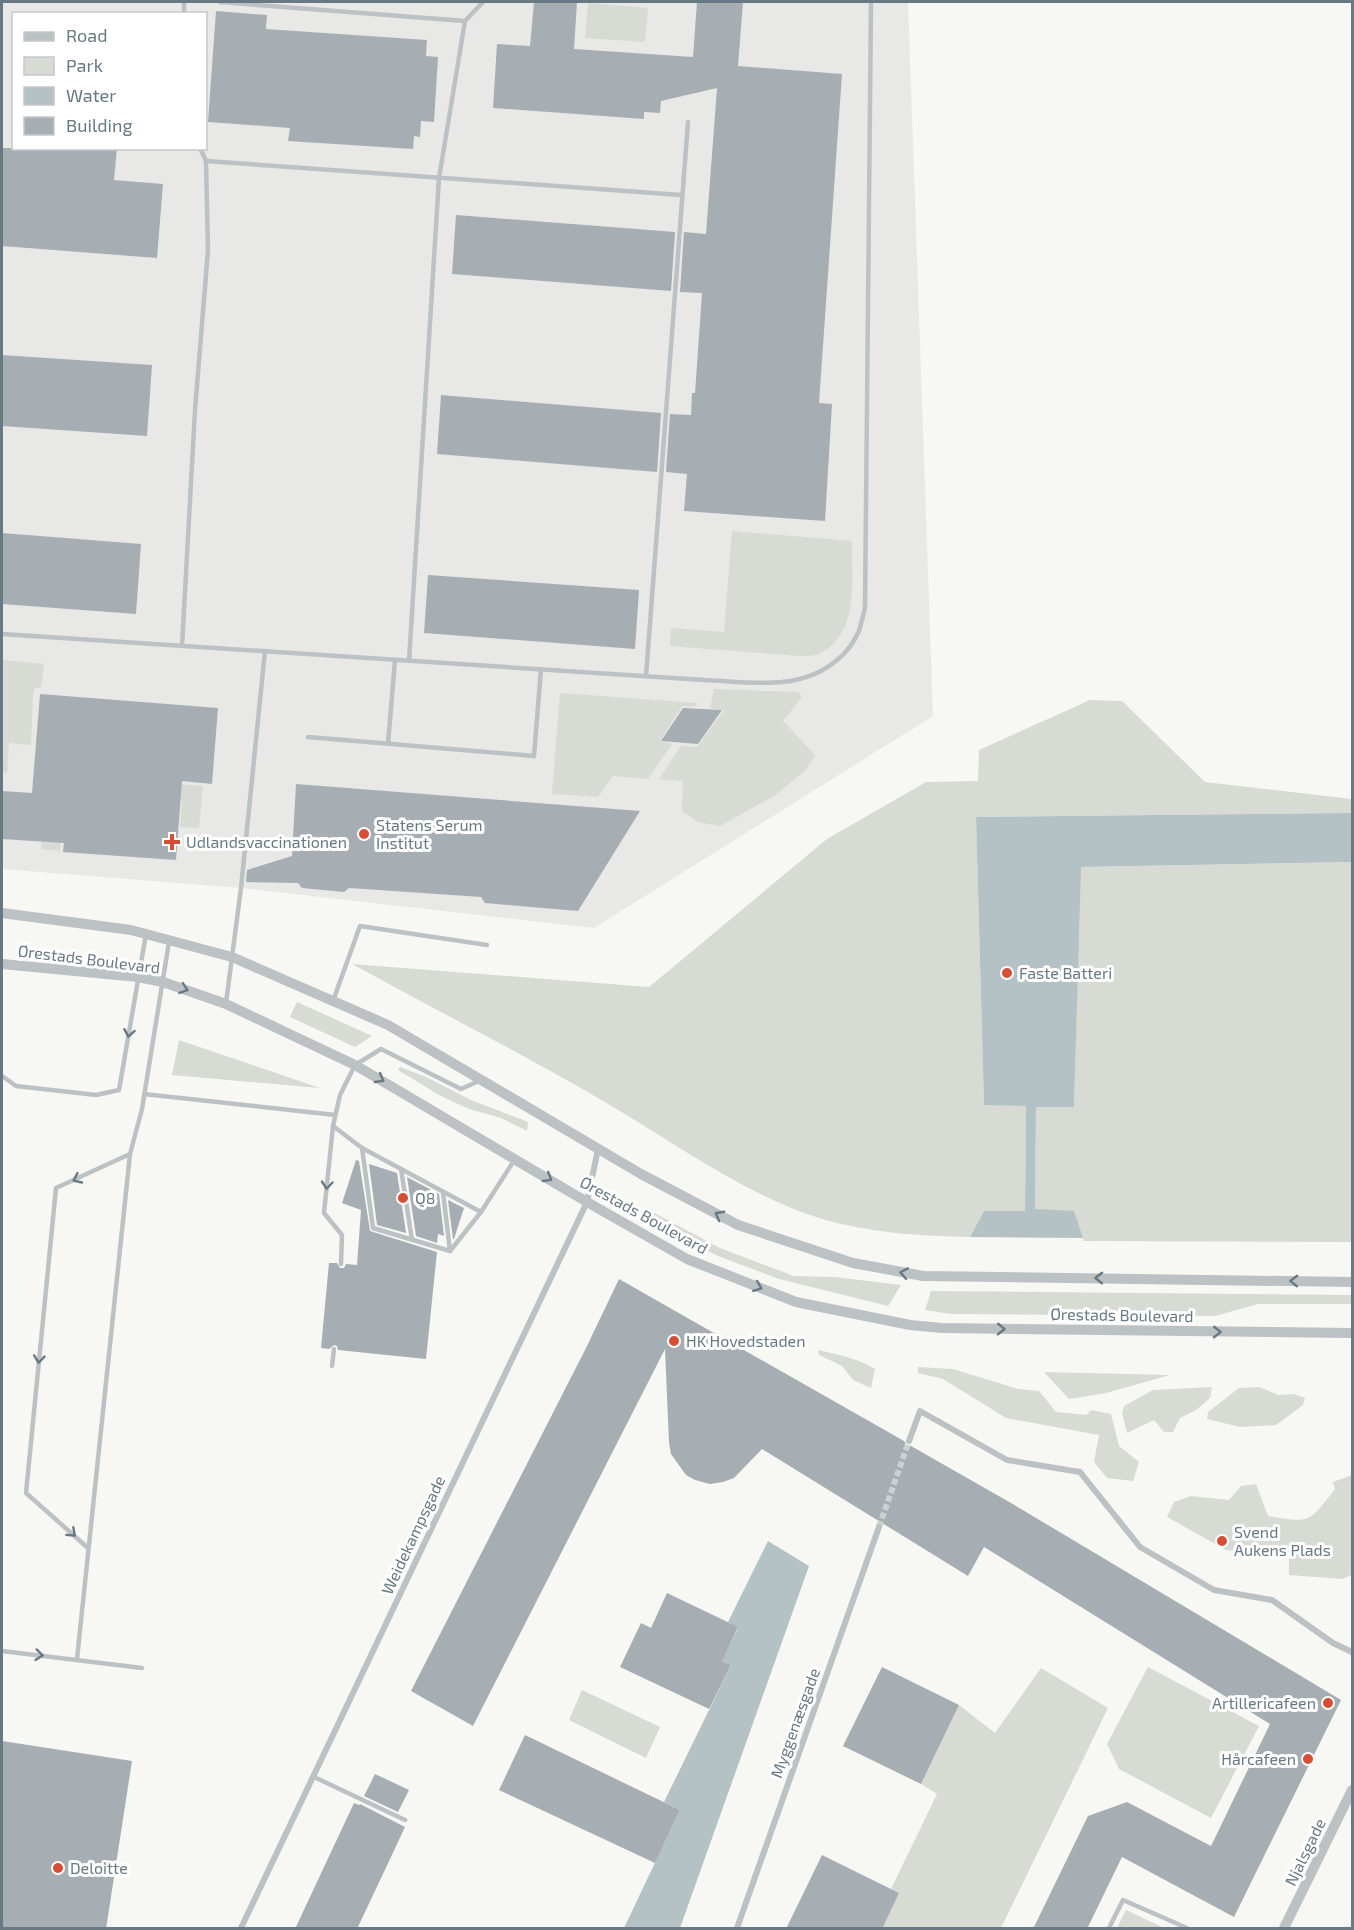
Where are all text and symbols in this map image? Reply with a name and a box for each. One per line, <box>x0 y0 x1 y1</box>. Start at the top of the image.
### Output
legend <box>12 12 207 150</box>
text: Road <box>66 24 107 46</box>
text: Park <box>66 54 103 76</box>
text: Water <box>66 84 116 106</box>
text: Building <box>66 114 133 136</box>
place label: Statens Serum Institut <box>376 815 483 852</box>
marker: Statens Serum Institut <box>357 827 371 841</box>
place label: Udlandsvaccinationen <box>186 832 347 851</box>
marker: Udlandsvaccinationen <box>163 833 181 851</box>
street label: Ørestads Boulevard <box>17 940 161 977</box>
place label: Faste Batteri <box>1019 963 1112 982</box>
marker: Faste Batteri <box>1000 966 1014 980</box>
one-way arrow <box>178 982 189 995</box>
one-way arrow <box>123 1028 135 1038</box>
one-way arrow <box>374 1072 384 1084</box>
one-way arrow <box>73 1171 84 1183</box>
one-way arrow <box>542 1171 552 1183</box>
street label: Ørestads Boulevard <box>577 1172 712 1258</box>
one-way arrow <box>321 1180 334 1189</box>
place label: Q8 <box>415 1188 435 1208</box>
marker: Q8 <box>396 1191 410 1205</box>
one-way arrow <box>715 1211 725 1222</box>
one-way arrow <box>900 1267 910 1280</box>
one-way arrow <box>1095 1272 1104 1285</box>
one-way arrow <box>1290 1275 1299 1287</box>
one-way arrow <box>751 1280 762 1292</box>
street label: Ørestads Boulevard <box>1050 1304 1194 1325</box>
one-way arrow <box>996 1323 1005 1335</box>
one-way arrow <box>1212 1326 1221 1338</box>
place label: HK Hovedstaden <box>686 1331 805 1350</box>
marker: HK Hovedstaden <box>667 1334 681 1348</box>
one-way arrow <box>34 1355 46 1364</box>
street label: Weidekampsgade <box>377 1472 448 1597</box>
place label: Svend Aukens Plads <box>1234 1522 1331 1559</box>
one-way arrow <box>65 1526 76 1537</box>
marker: Svend Aukens Plads <box>1215 1534 1229 1548</box>
one-way arrow <box>35 1648 44 1661</box>
street label: Myggenæsgade <box>766 1665 823 1780</box>
place label: Artillericafeen <box>1212 1693 1316 1712</box>
marker: Artillericafeen <box>1321 1696 1335 1710</box>
place label: Hårcafeen <box>1221 1749 1296 1768</box>
marker: Hårcafeen <box>1301 1752 1315 1766</box>
street label: Njalsgade <box>1280 1815 1330 1889</box>
place label: Deloitte <box>70 1858 128 1877</box>
marker: Deloitte <box>51 1861 65 1875</box>

